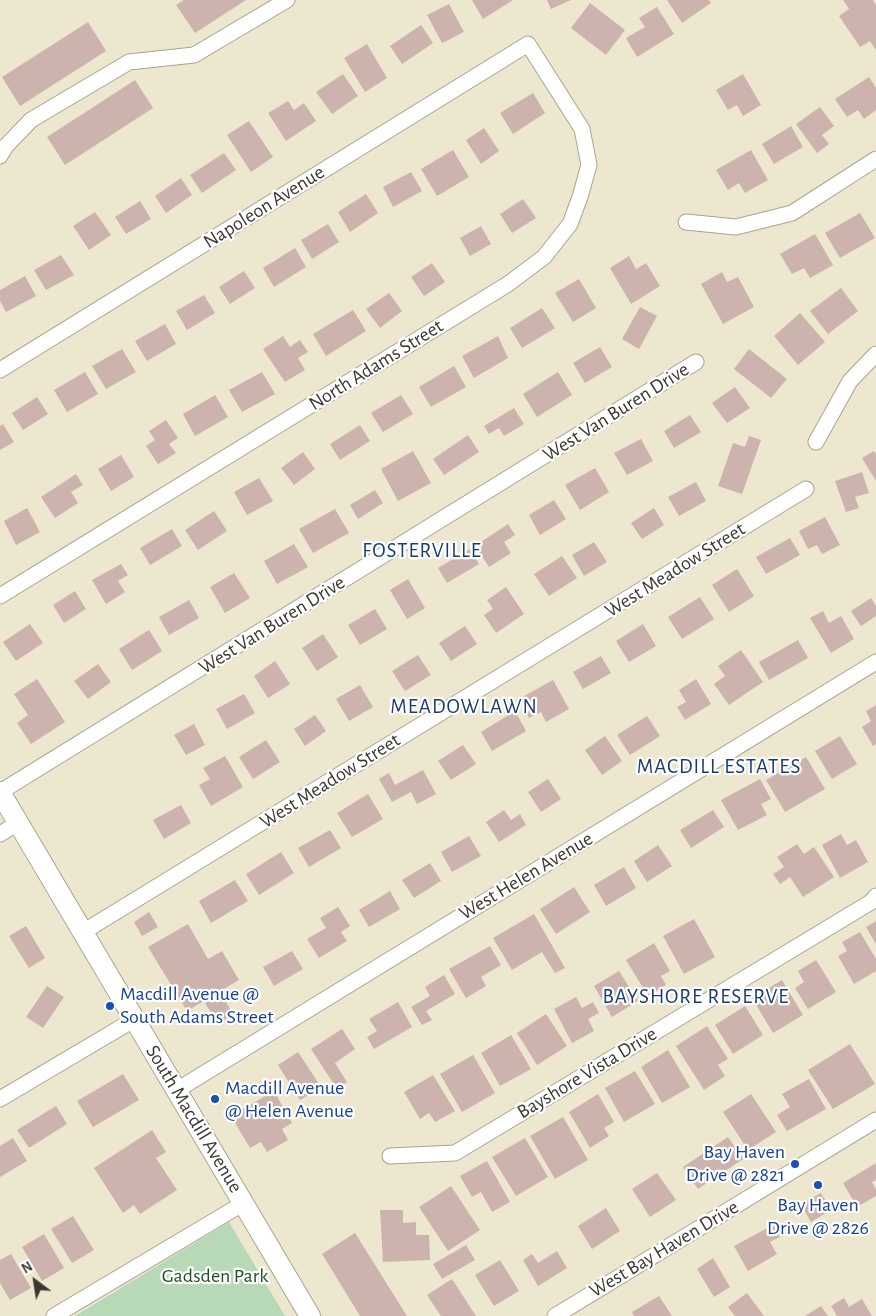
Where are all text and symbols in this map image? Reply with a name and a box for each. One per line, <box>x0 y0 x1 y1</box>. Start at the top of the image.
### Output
street label: Napoleon Avenue <box>199 160 329 254</box>
street label: North Adams Street <box>304 314 448 416</box>
street label: West Van Buren Drive <box>539 357 693 467</box>
street label: West Meadow Street <box>600 517 750 623</box>
district label: FOSTERVILLE <box>361 538 483 564</box>
street label: West Van Buren Drive <box>195 570 349 680</box>
district label: MEADOWLAWN <box>389 694 539 720</box>
street label: West Meadow Street <box>255 728 405 834</box>
district label: MACDILL ESTATES <box>635 754 803 780</box>
street label: West Helen Avenue <box>455 827 597 925</box>
place label: Macdill Avenue @ South Adams Street <box>120 982 274 1029</box>
district label: BAYSHORE RESERVE <box>601 984 791 1010</box>
marker: Macdill Avenue @ South Adams Street <box>104 1000 116 1012</box>
street label: Bayshore Vista Drive <box>513 1022 661 1124</box>
street label: South Macdill Avenue <box>140 1041 248 1197</box>
place label: Macdill Avenue @ Helen Avenue <box>225 1076 353 1123</box>
marker: Macdill Avenue @ Helen Avenue <box>209 1093 221 1105</box>
place label: Bay Haven Drive @ 2821 <box>686 1140 785 1187</box>
marker: Bay Haven Drive @ 2821 <box>789 1158 801 1170</box>
marker: Bay Haven Drive @ 2826 <box>812 1179 824 1191</box>
place label: Bay Haven Drive @ 2826 <box>767 1193 869 1240</box>
street label: West Bay Haven Drive <box>585 1195 743 1303</box>
north arrow <box>10 1256 60 1306</box>
text: N <box>19 1260 35 1277</box>
park label: Gadsden Park <box>162 1264 268 1288</box>

